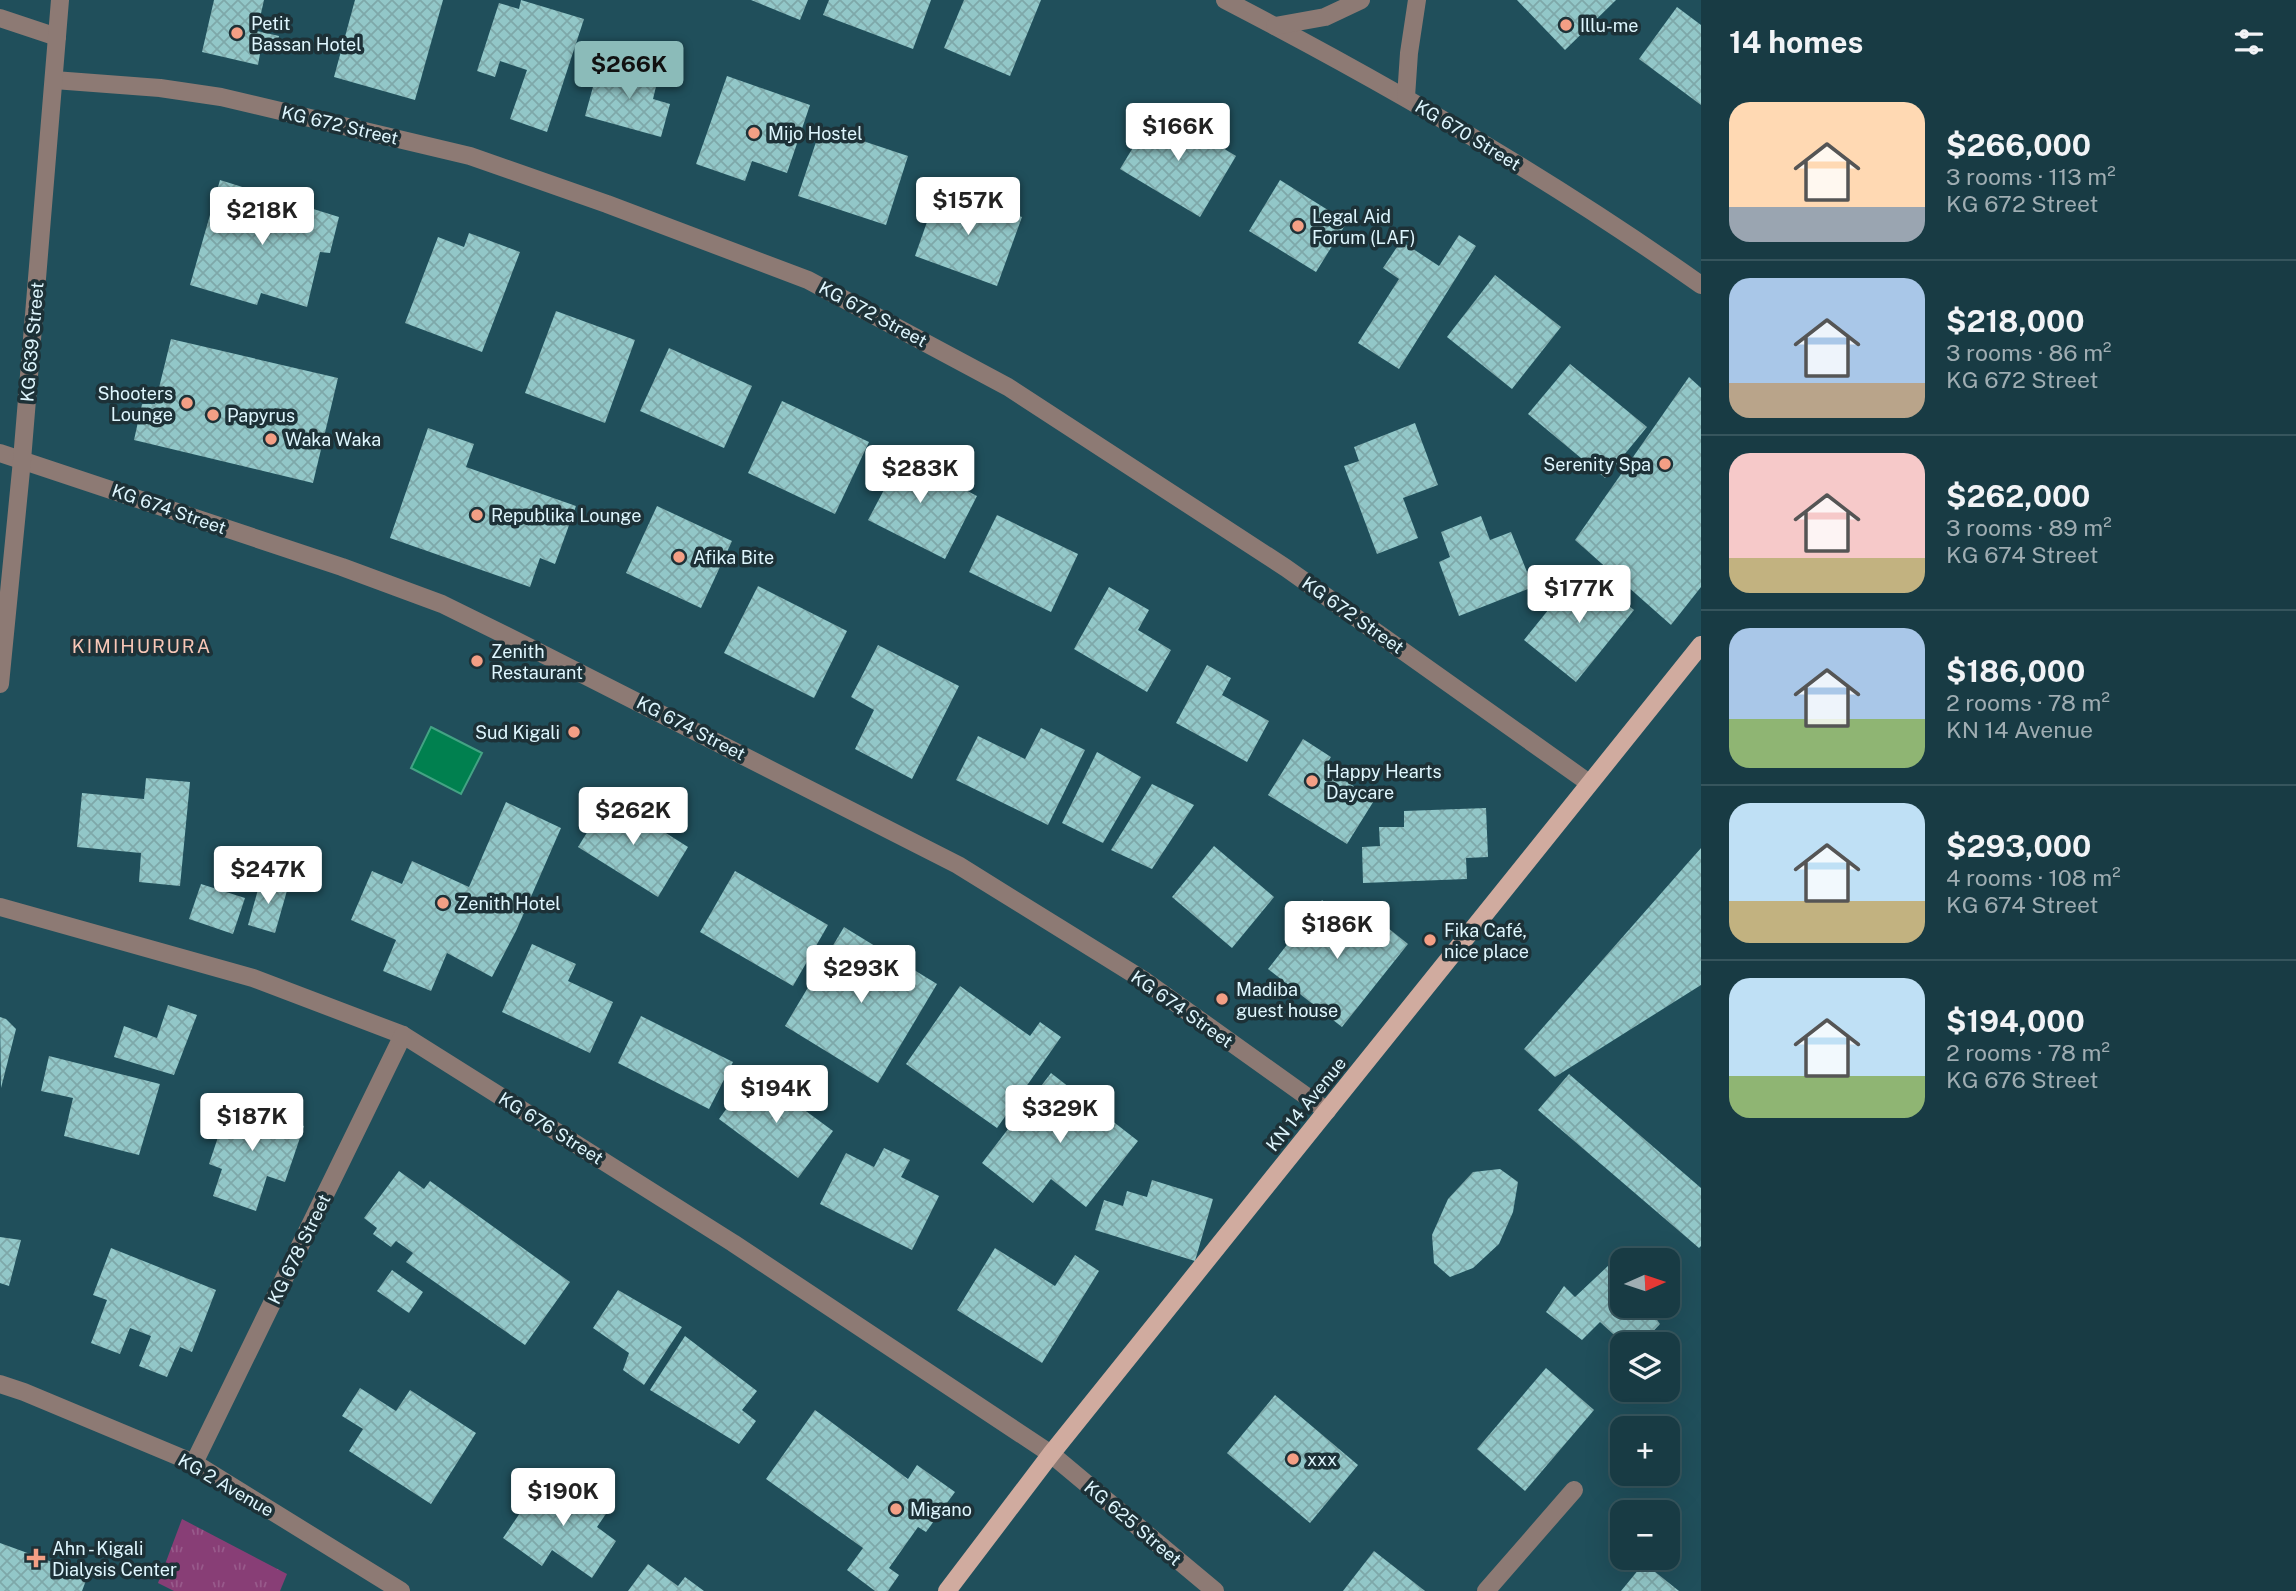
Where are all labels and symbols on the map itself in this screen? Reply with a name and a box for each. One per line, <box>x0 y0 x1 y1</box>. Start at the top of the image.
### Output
place label: Petit Bassan Hotel <box>251 13 362 55</box>
place label: Illu-me <box>1580 15 1638 36</box>
marker: Illu-me <box>1558 17 1574 33</box>
marker: Petit Bassan Hotel <box>229 25 245 41</box>
pin: $266K <box>580 42 678 101</box>
street label: KG 670 Street <box>1412 95 1524 175</box>
street label: KG 672 Street <box>280 101 400 149</box>
pin: $166K <box>1129 104 1227 163</box>
place label: Mijo Hostel <box>768 123 863 144</box>
marker: Mijo Hostel <box>746 125 762 141</box>
pin: $157K <box>919 177 1017 237</box>
pin: $218K <box>213 188 311 247</box>
place label: Legal Aid Forum (LAF) <box>1312 206 1415 248</box>
marker: Legal Aid Forum (LAF) <box>1290 218 1306 234</box>
street label: KG 672 Street <box>815 277 931 351</box>
street label: KG 639 Street <box>16 281 48 403</box>
place label: Shooters Lounge <box>98 383 173 425</box>
marker: Shooters Lounge <box>179 395 195 411</box>
place label: Papyrus <box>227 405 295 426</box>
marker: Papyrus <box>205 407 221 423</box>
place label: Waka Waka <box>285 429 381 450</box>
marker: Waka Waka <box>263 431 279 447</box>
pin: $283K <box>871 446 969 505</box>
place label: Serenity Spa <box>1543 454 1651 475</box>
marker: Serenity Spa <box>1657 456 1673 472</box>
street label: KG 674 Street <box>109 480 229 538</box>
place label: Republika Lounge <box>491 505 641 526</box>
marker: Republika Lounge <box>469 507 485 523</box>
place label: Afika Bite <box>693 547 774 568</box>
marker: Afika Bite <box>671 549 687 565</box>
pin: $177K <box>1530 566 1628 625</box>
street label: KG 672 Street <box>1298 572 1408 658</box>
district label: KIMIHURURA <box>72 635 212 657</box>
place label: Zenith Restaurant <box>491 641 583 683</box>
marker: Zenith Restaurant <box>469 653 485 669</box>
street label: KG 674 Street <box>633 692 749 764</box>
place label: Sud Kigali <box>475 722 560 743</box>
marker: Sud Kigali <box>566 724 582 740</box>
place label: Happy Hearts Daycare <box>1326 761 1442 803</box>
marker: Happy Hearts Daycare <box>1304 773 1320 789</box>
pin: $262K <box>584 788 682 847</box>
pin: $247K <box>219 846 317 906</box>
place label: Zenith Hotel <box>457 893 561 914</box>
marker: Zenith Hotel <box>435 895 451 911</box>
pin: $186K <box>1288 902 1386 961</box>
place label: Fika Café, nice place <box>1444 920 1529 962</box>
marker: Fika Café, nice place <box>1422 932 1438 948</box>
pin: $293K <box>812 946 910 1005</box>
street label: KG 674 Street <box>1127 966 1237 1052</box>
place label: Madiba guest house <box>1236 979 1338 1021</box>
marker: Madiba guest house <box>1214 991 1230 1007</box>
street label: KN 14 Avenue <box>1262 1053 1350 1155</box>
pin: $194K <box>727 1066 825 1125</box>
pin: $329K <box>1011 1086 1109 1145</box>
street label: KG 676 Street <box>495 1087 607 1169</box>
pin: $187K <box>203 1094 301 1153</box>
street label: KG 678 Street <box>263 1191 335 1307</box>
north arrow <box>1610 1248 1680 1318</box>
street label: KG 2 Avenue <box>175 1449 277 1521</box>
place label: xxx <box>1307 1449 1337 1470</box>
marker: xxx <box>1285 1451 1301 1467</box>
pin: $190K <box>514 1468 612 1528</box>
street label: KG 625 Street <box>1080 1476 1186 1570</box>
place label: Migano <box>910 1499 972 1520</box>
marker: Migano <box>888 1501 904 1517</box>
place label: Ahn - Kigali Dialysis Center <box>52 1538 177 1580</box>
marker: Ahn - Kigali Dialysis Center <box>26 1548 46 1568</box>

